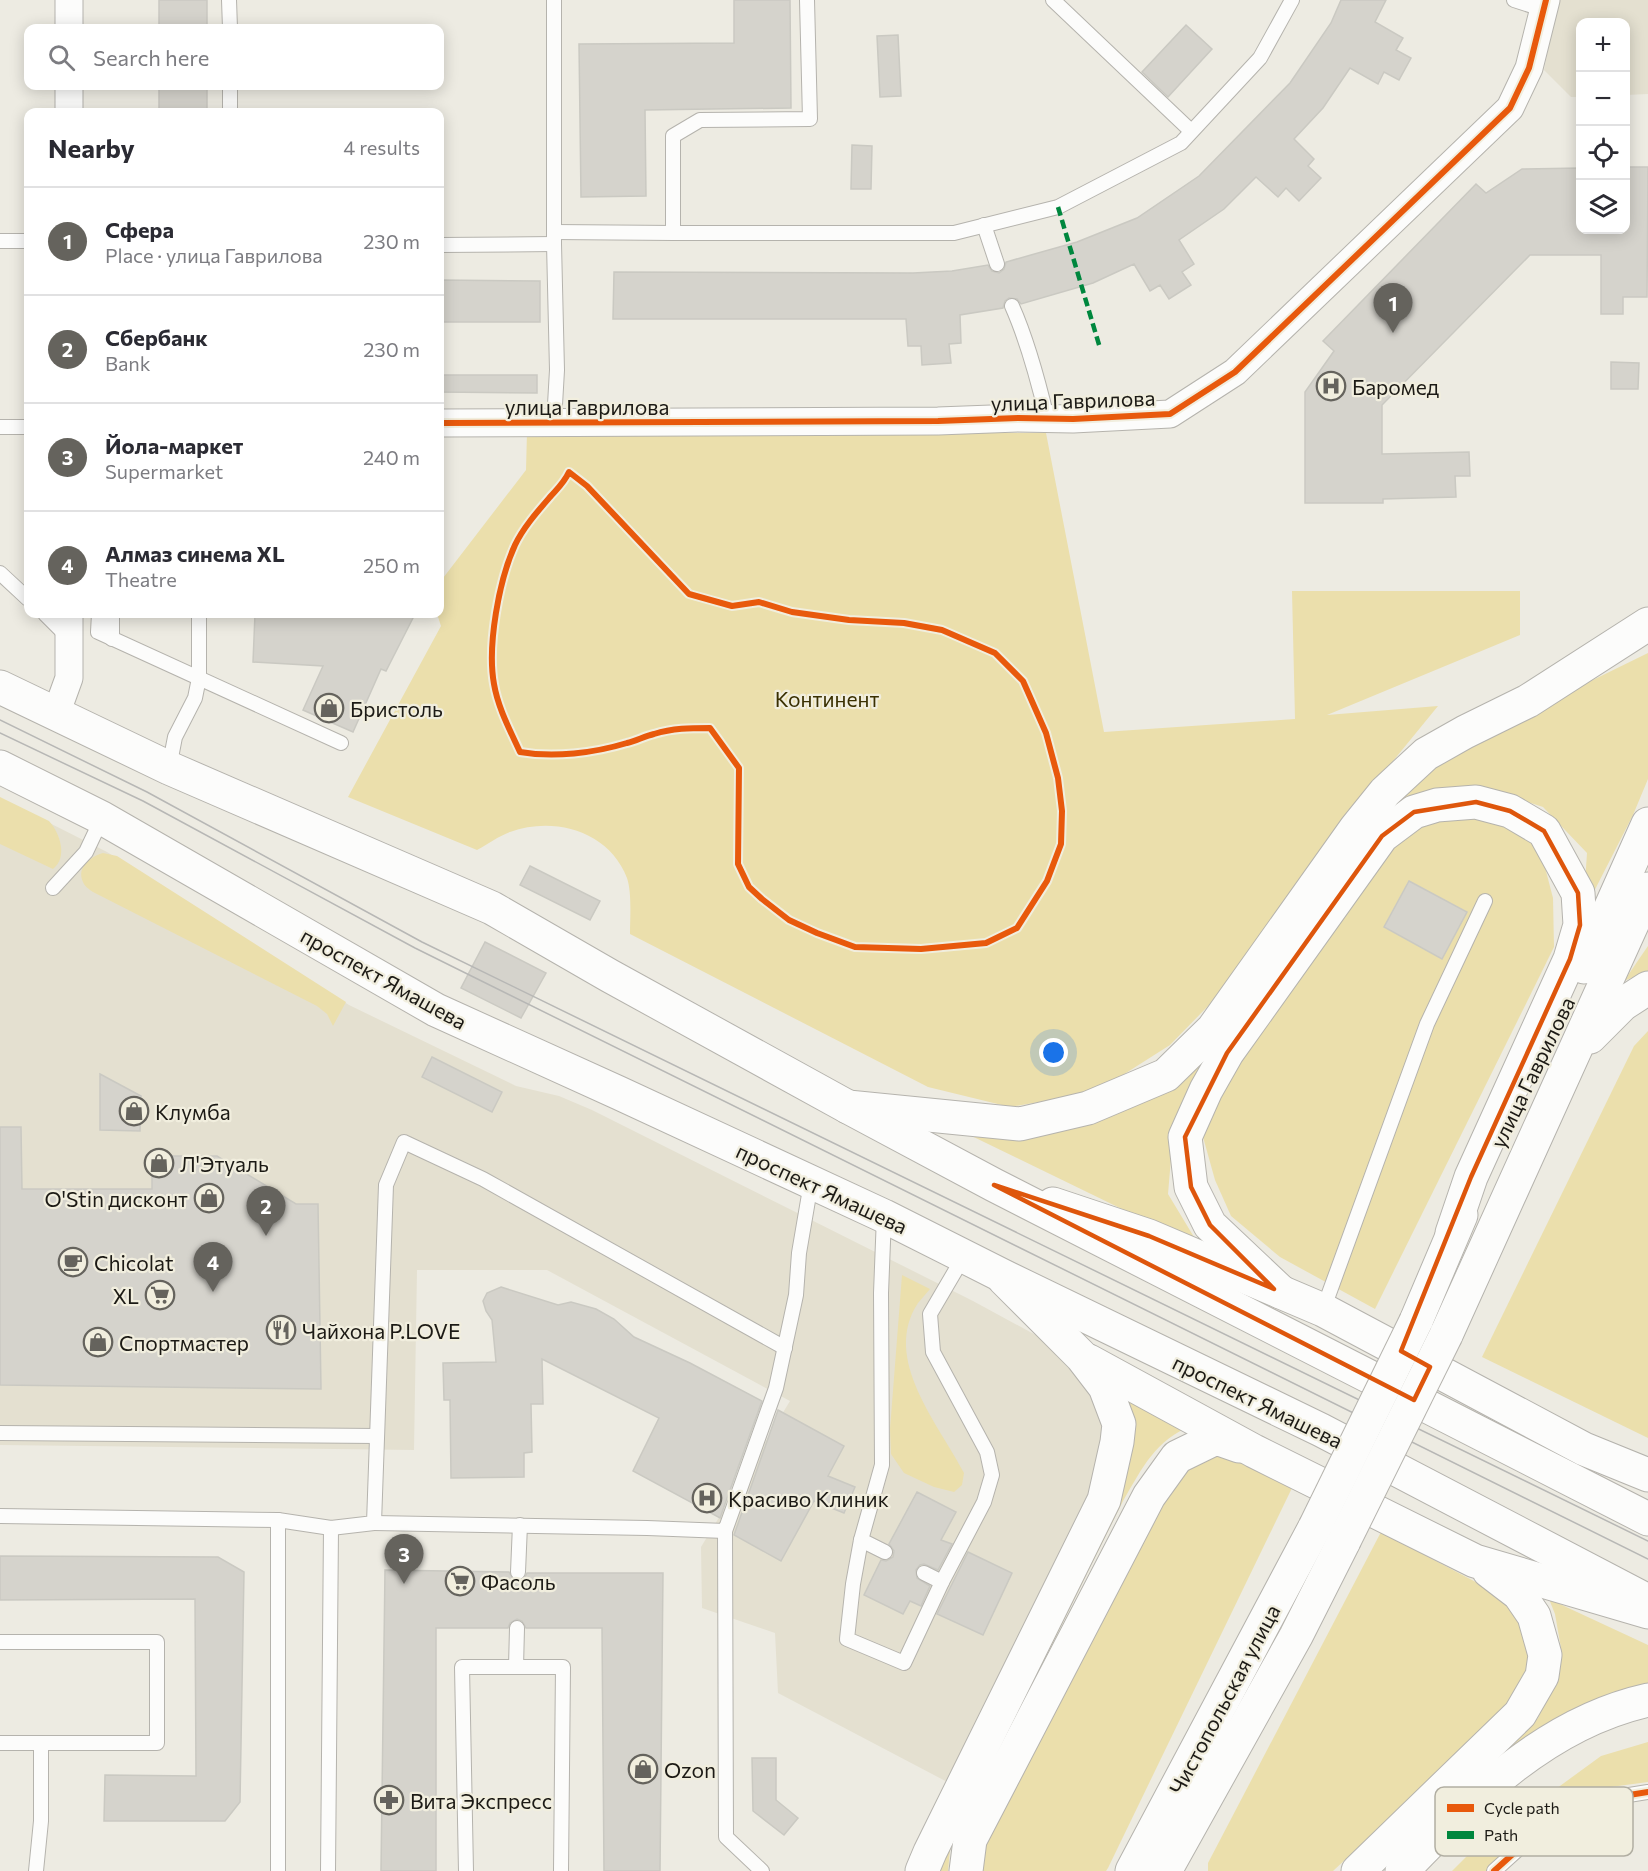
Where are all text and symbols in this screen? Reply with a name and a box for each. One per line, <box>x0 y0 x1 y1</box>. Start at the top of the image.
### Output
map controls <box>1576 18 1630 234</box>
button: + <box>1576 18 1630 72</box>
search box <box>24 24 444 90</box>
icon: search <box>45 41 78 74</box>
text: Search here <box>93 44 209 71</box>
button: − <box>1576 72 1630 126</box>
button: locate <box>1576 126 1630 180</box>
text: Nearby <box>48 132 135 163</box>
text: 4 results <box>343 135 420 159</box>
button: layers <box>1576 180 1630 234</box>
text: Сфера <box>105 216 174 243</box>
text: 1 <box>63 229 72 253</box>
text: 230 m <box>363 229 420 253</box>
text: Place · улица Гаврилова <box>105 243 323 267</box>
pin: 1 <box>1374 284 1412 333</box>
text: Сбербанк <box>105 324 208 351</box>
text: 2 <box>62 337 73 361</box>
text: 230 m <box>363 337 420 361</box>
text: Bank <box>105 351 151 375</box>
hospital icon: Баромед <box>1315 370 1347 402</box>
place label: Баромед <box>1352 374 1439 399</box>
street label: улица Гаврилова <box>990 385 1156 415</box>
street label: улица Гаврилова <box>505 394 669 419</box>
text: Йола-маркет <box>105 432 243 459</box>
text: 3 <box>62 445 73 469</box>
text: 240 m <box>363 445 420 469</box>
text: Supermarket <box>105 459 223 483</box>
text: Алмаз синема XL <box>105 540 285 567</box>
text: 4 <box>61 553 74 577</box>
text: 250 m <box>363 553 420 577</box>
text: Theatre <box>105 567 177 591</box>
park label: Континент <box>775 686 879 711</box>
shop icon: Бристоль <box>313 692 345 724</box>
place label: Бристоль <box>350 696 443 721</box>
street label: проспект Ямашева <box>297 922 471 1034</box>
street label: улица Гаврилова <box>1485 993 1579 1151</box>
your location <box>1039 1038 1068 1067</box>
shop icon: Клумба <box>118 1095 150 1127</box>
place label: Клумба <box>155 1099 231 1124</box>
street label: проспект Ямашева <box>733 1137 911 1239</box>
shop icon: Л'Этуаль <box>143 1147 175 1179</box>
place label: Л'Этуаль <box>180 1151 269 1176</box>
shop icon: O'Stin дисконт <box>193 1182 225 1214</box>
place label: O'Stin дисконт <box>45 1186 188 1211</box>
pin: 2 <box>246 1186 286 1236</box>
pin: 4 <box>194 1242 232 1292</box>
cafe icon: Chicolat <box>57 1246 89 1278</box>
place label: Chicolat <box>94 1250 174 1275</box>
supermarket icon: XL <box>144 1279 176 1311</box>
place label: XL <box>113 1283 139 1308</box>
restaurant icon: Чайхона P.LOVE <box>265 1314 297 1346</box>
place label: Чайхона P.LOVE <box>302 1318 460 1343</box>
shop icon: Спортмастер <box>82 1326 114 1358</box>
place label: Спортмастер <box>119 1330 249 1355</box>
street label: проспект Ямашева <box>1169 1349 1347 1453</box>
hospital icon: Красиво Клиник <box>691 1482 723 1514</box>
place label: Красиво Клиник <box>728 1486 889 1511</box>
pin: 3 <box>384 1534 424 1584</box>
supermarket icon: Фасоль <box>444 1565 476 1597</box>
place label: Фасоль <box>481 1569 556 1594</box>
street label: Чистопольская улица <box>1163 1600 1285 1798</box>
shop icon: Ozon <box>627 1753 659 1785</box>
place label: Ozon <box>664 1757 716 1782</box>
pharmacy icon: Вита Экспресс <box>373 1784 405 1816</box>
legend <box>1435 1787 1633 1856</box>
place label: Вита Экспресс <box>410 1788 552 1813</box>
text: Cycle path <box>1484 1798 1560 1817</box>
text: Path <box>1484 1825 1518 1844</box>

